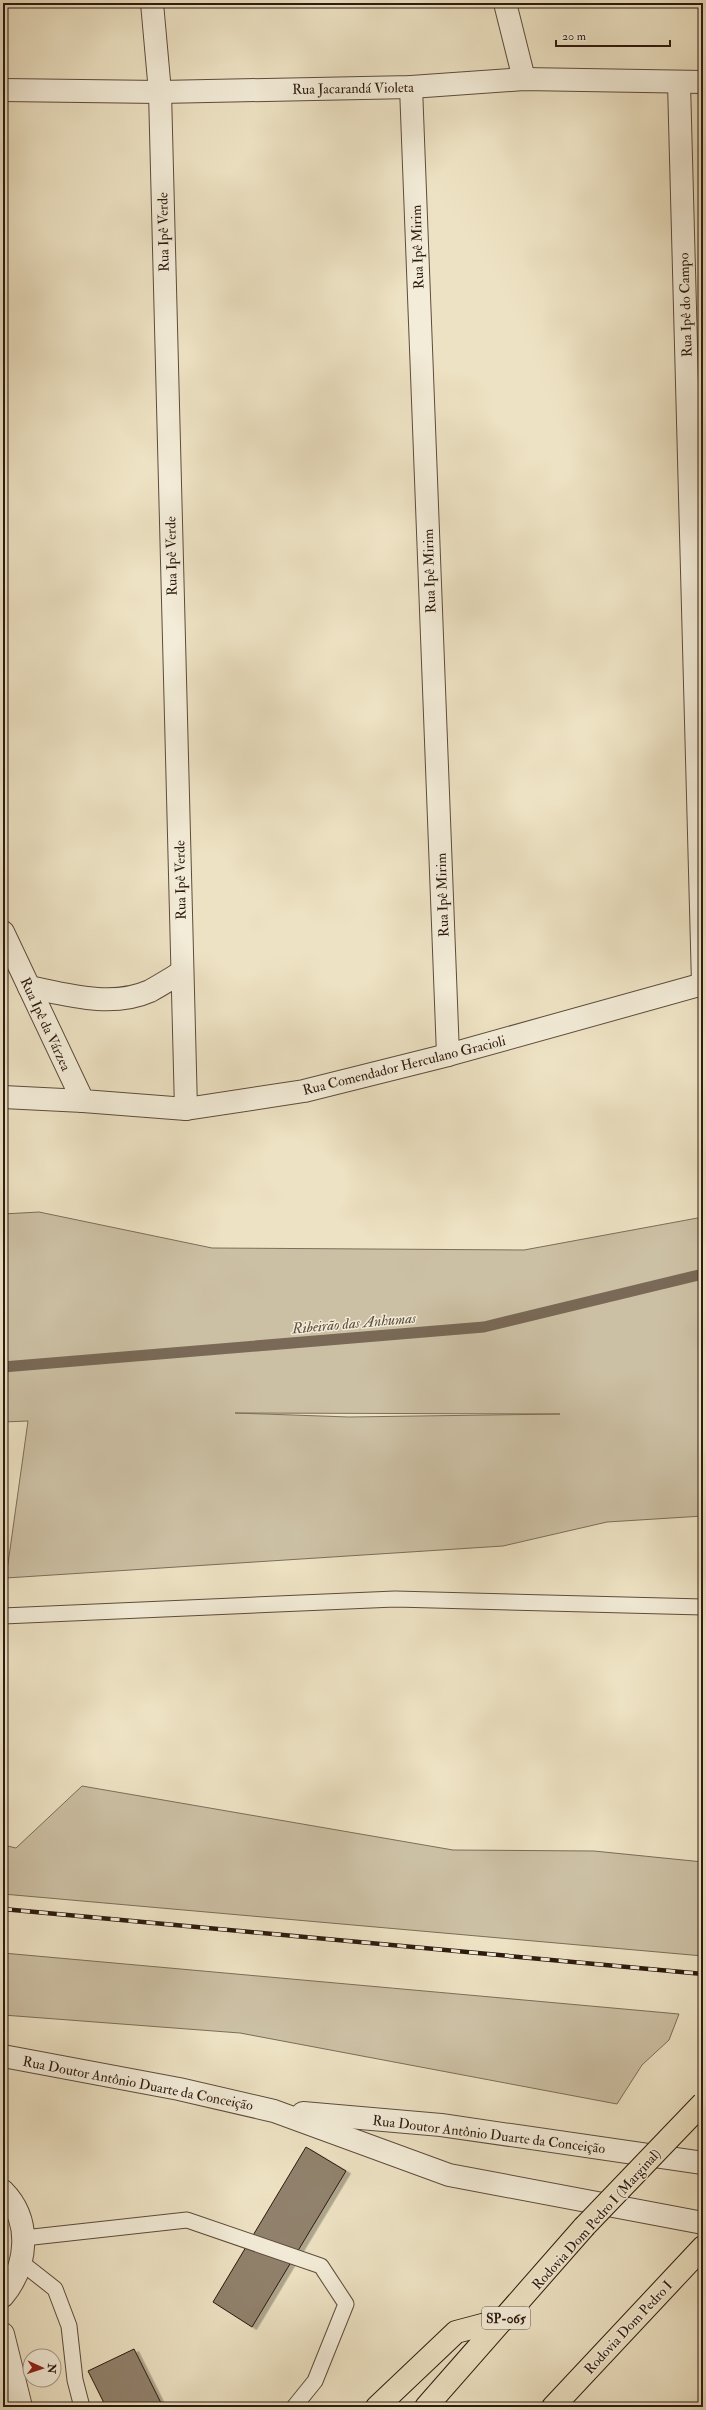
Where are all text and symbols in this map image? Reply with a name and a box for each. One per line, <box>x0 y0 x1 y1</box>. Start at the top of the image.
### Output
scale bar <box>556 22 670 48</box>
text: 20 m <box>562 29 587 44</box>
street label: Rua Jacarandá Violeta <box>292 79 414 98</box>
street label: Rua Ipê Verde <box>154 192 174 272</box>
street label: Rua Ipê Mirim <box>408 204 428 289</box>
street label: Rua Ipê do Campo <box>675 252 697 357</box>
street label: Rua Ipê Verde <box>162 516 182 596</box>
street label: Rua Ipê Mirim <box>420 528 440 613</box>
street label: Rua Ipê Verde <box>171 840 191 920</box>
street label: Rua Ipê Mirim <box>433 852 453 937</box>
street label: Rua Ipê da Várzea <box>16 975 75 1074</box>
street label: Rua Comendador Herculano Gracioli <box>301 1032 508 1099</box>
water label: Ribeirão das Anhumas <box>290 1309 418 1338</box>
street label: Rua Doutor Antônio Duarte da Conceição <box>21 2053 255 2114</box>
street label: Rua Doutor Antônio Duarte da Conceição <box>372 2112 607 2157</box>
street label: Rodovia Dom Pedro I (Marginal) <box>529 2145 664 2293</box>
street label: Rodovia Dom Pedro I <box>581 2277 676 2378</box>
road number: SP-065 <box>482 2307 530 2329</box>
north arrow <box>22 2348 62 2388</box>
text: N <box>45 2362 58 2375</box>

